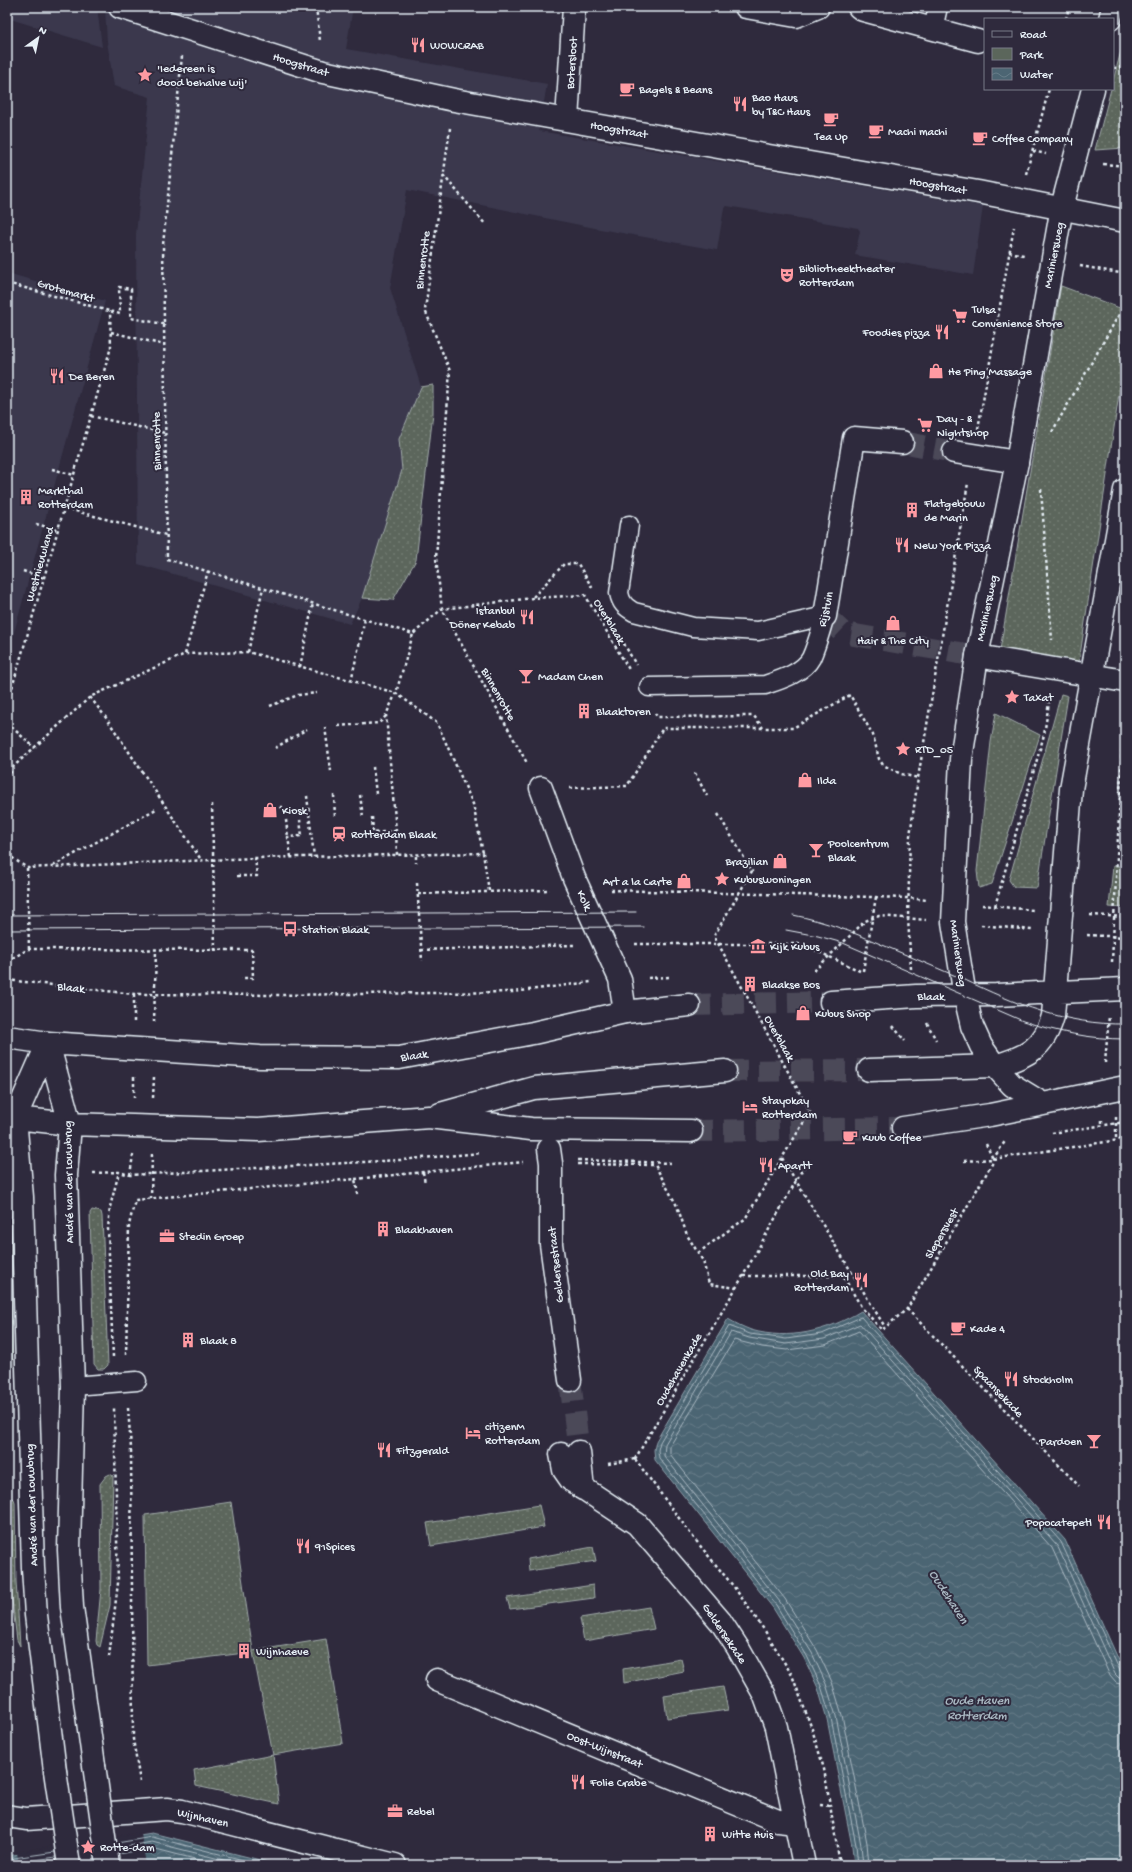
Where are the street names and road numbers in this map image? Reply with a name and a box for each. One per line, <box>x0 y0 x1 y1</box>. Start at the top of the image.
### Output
street label: Botersloot <box>564 36 582 91</box>
street label: Hoogstraat <box>271 51 331 81</box>
street label: Hoogstraat <box>589 119 649 143</box>
street label: Hoogstraat <box>908 175 968 199</box>
street label: Mariniersweg <box>1042 221 1068 290</box>
street label: Binnenrotte <box>413 230 435 291</box>
street label: Grotemarkt <box>35 277 97 307</box>
street label: Binnenrotte <box>150 411 166 471</box>
street label: Westnieuwland <box>24 525 59 604</box>
street label: Mariniersweg <box>974 574 1002 643</box>
street label: Rijstuin <box>816 590 838 628</box>
street label: Overblaak <box>589 597 628 649</box>
street label: Binnenrotte <box>476 665 518 725</box>
street label: Kolk <box>572 888 595 915</box>
street label: Mariniersweg <box>945 919 969 988</box>
street label: Blaak <box>55 980 87 998</box>
street label: Blaak <box>916 991 946 1005</box>
street label: Overblaak <box>760 1013 797 1066</box>
street label: Blaak <box>399 1048 430 1066</box>
street label: André van der Louwbrug <box>62 1120 78 1243</box>
street label: Slepersvest <box>923 1205 963 1262</box>
street label: Geldersestraat <box>546 1225 568 1303</box>
street label: Oudehavenkade <box>653 1330 707 1409</box>
street label: Spaansekade <box>969 1364 1026 1422</box>
street label: André van der Louwbrug <box>24 1443 42 1566</box>
street label: Geldersekade <box>698 1601 749 1668</box>
street label: Oost-Wijnstraat <box>564 1729 645 1773</box>
street label: Wijnhaven <box>175 1806 230 1832</box>

